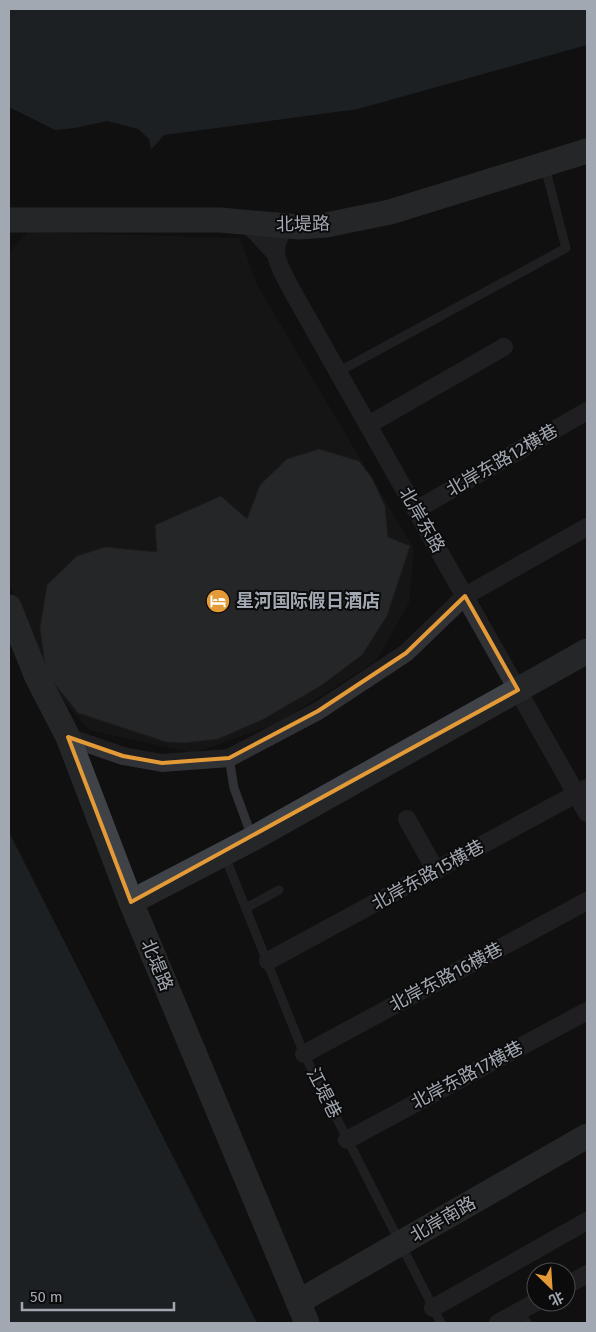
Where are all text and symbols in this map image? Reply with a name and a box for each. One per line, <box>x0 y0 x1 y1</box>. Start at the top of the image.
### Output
street label: 北堤路 <box>276 213 330 235</box>
street label: 北岸东路12横巷 <box>442 419 562 501</box>
street label: 北岸东路 <box>394 483 450 557</box>
hotel icon: 星河国际假日酒店 <box>205 588 231 614</box>
place label: 星河国际假日酒店 <box>236 590 380 612</box>
street label: 北岸东路15横巷 <box>368 835 488 915</box>
street label: 北堤路 <box>136 936 178 994</box>
street label: 北岸东路16横巷 <box>385 938 507 1016</box>
street label: 北岸东路17横巷 <box>407 1036 527 1114</box>
street label: 江堤巷 <box>302 1064 346 1122</box>
street label: 北岸南路 <box>406 1191 480 1247</box>
north arrow <box>526 1262 576 1312</box>
scale bar <box>22 1280 175 1312</box>
text: 50 m <box>30 1288 63 1306</box>
text: 北 <box>546 1288 566 1309</box>

